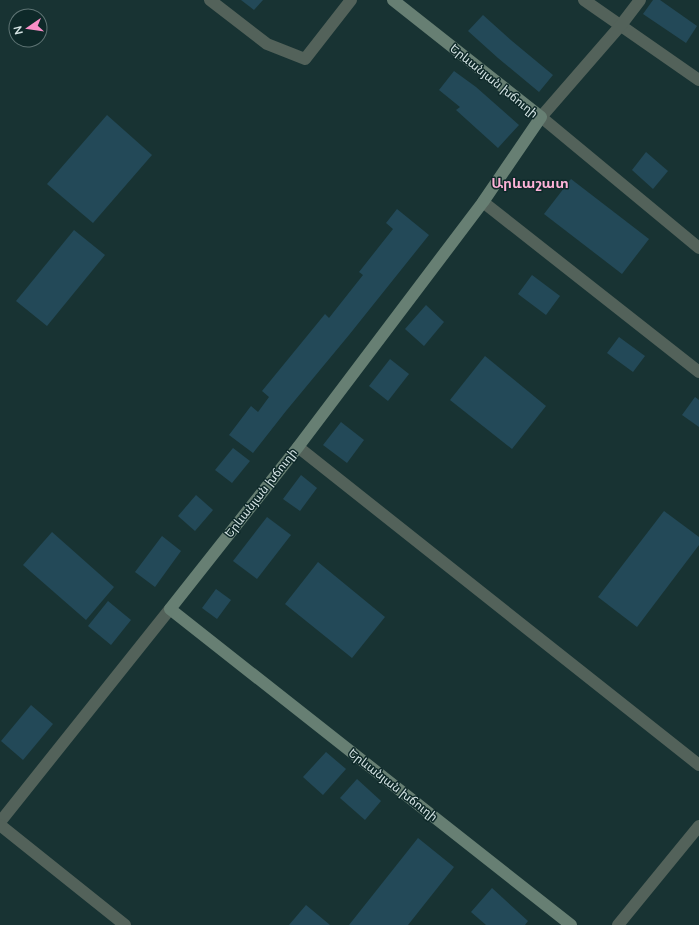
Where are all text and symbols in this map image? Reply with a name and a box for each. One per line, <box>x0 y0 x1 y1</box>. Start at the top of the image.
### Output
north arrow <box>8 8 48 48</box>
text: N <box>10 25 25 36</box>
street label: Երևանյան խճուղի <box>447 40 541 121</box>
district label: Արևաշատ <box>491 174 569 191</box>
street label: Երևանյան խճուղի <box>221 445 300 540</box>
street label: Երևանյան խճուղի <box>346 745 441 824</box>

